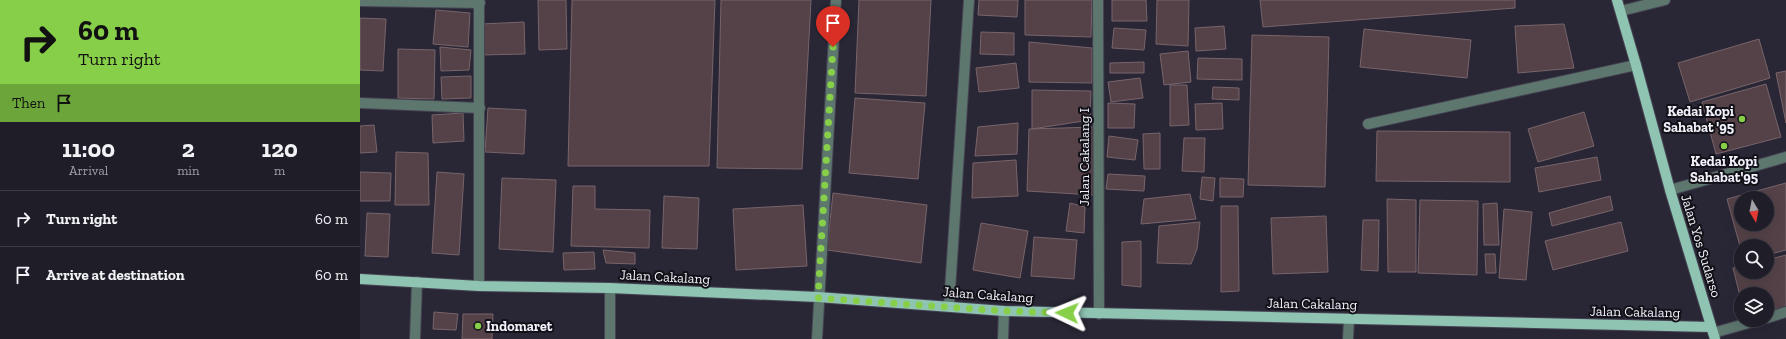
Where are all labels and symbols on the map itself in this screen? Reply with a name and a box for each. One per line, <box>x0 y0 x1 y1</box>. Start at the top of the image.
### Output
pin <box>816 6 850 47</box>
place label: Kedai Kopi Sahabat '95 <box>1663 103 1734 136</box>
street label: Jalan Cakalang I <box>1076 108 1093 206</box>
marker: Kedai Kopi Sahabat '95 <box>1737 114 1747 124</box>
marker: Kedai Kopi Sahabat'95 <box>1719 141 1729 151</box>
place label: Kedai Kopi Sahabat'95 <box>1690 153 1758 186</box>
north arrow <box>1734 191 1774 231</box>
street label: Jalan Yos Sudarso <box>1677 192 1725 300</box>
street label: Jalan Cakalang <box>619 266 711 288</box>
street label: Jalan Cakalang <box>942 283 1034 307</box>
position arrow <box>1046 292 1088 334</box>
street label: Jalan Cakalang <box>1267 295 1358 313</box>
street label: Jalan Cakalang <box>1590 303 1681 321</box>
place label: Indomaret <box>486 318 553 335</box>
marker: Indomaret <box>473 321 483 331</box>

